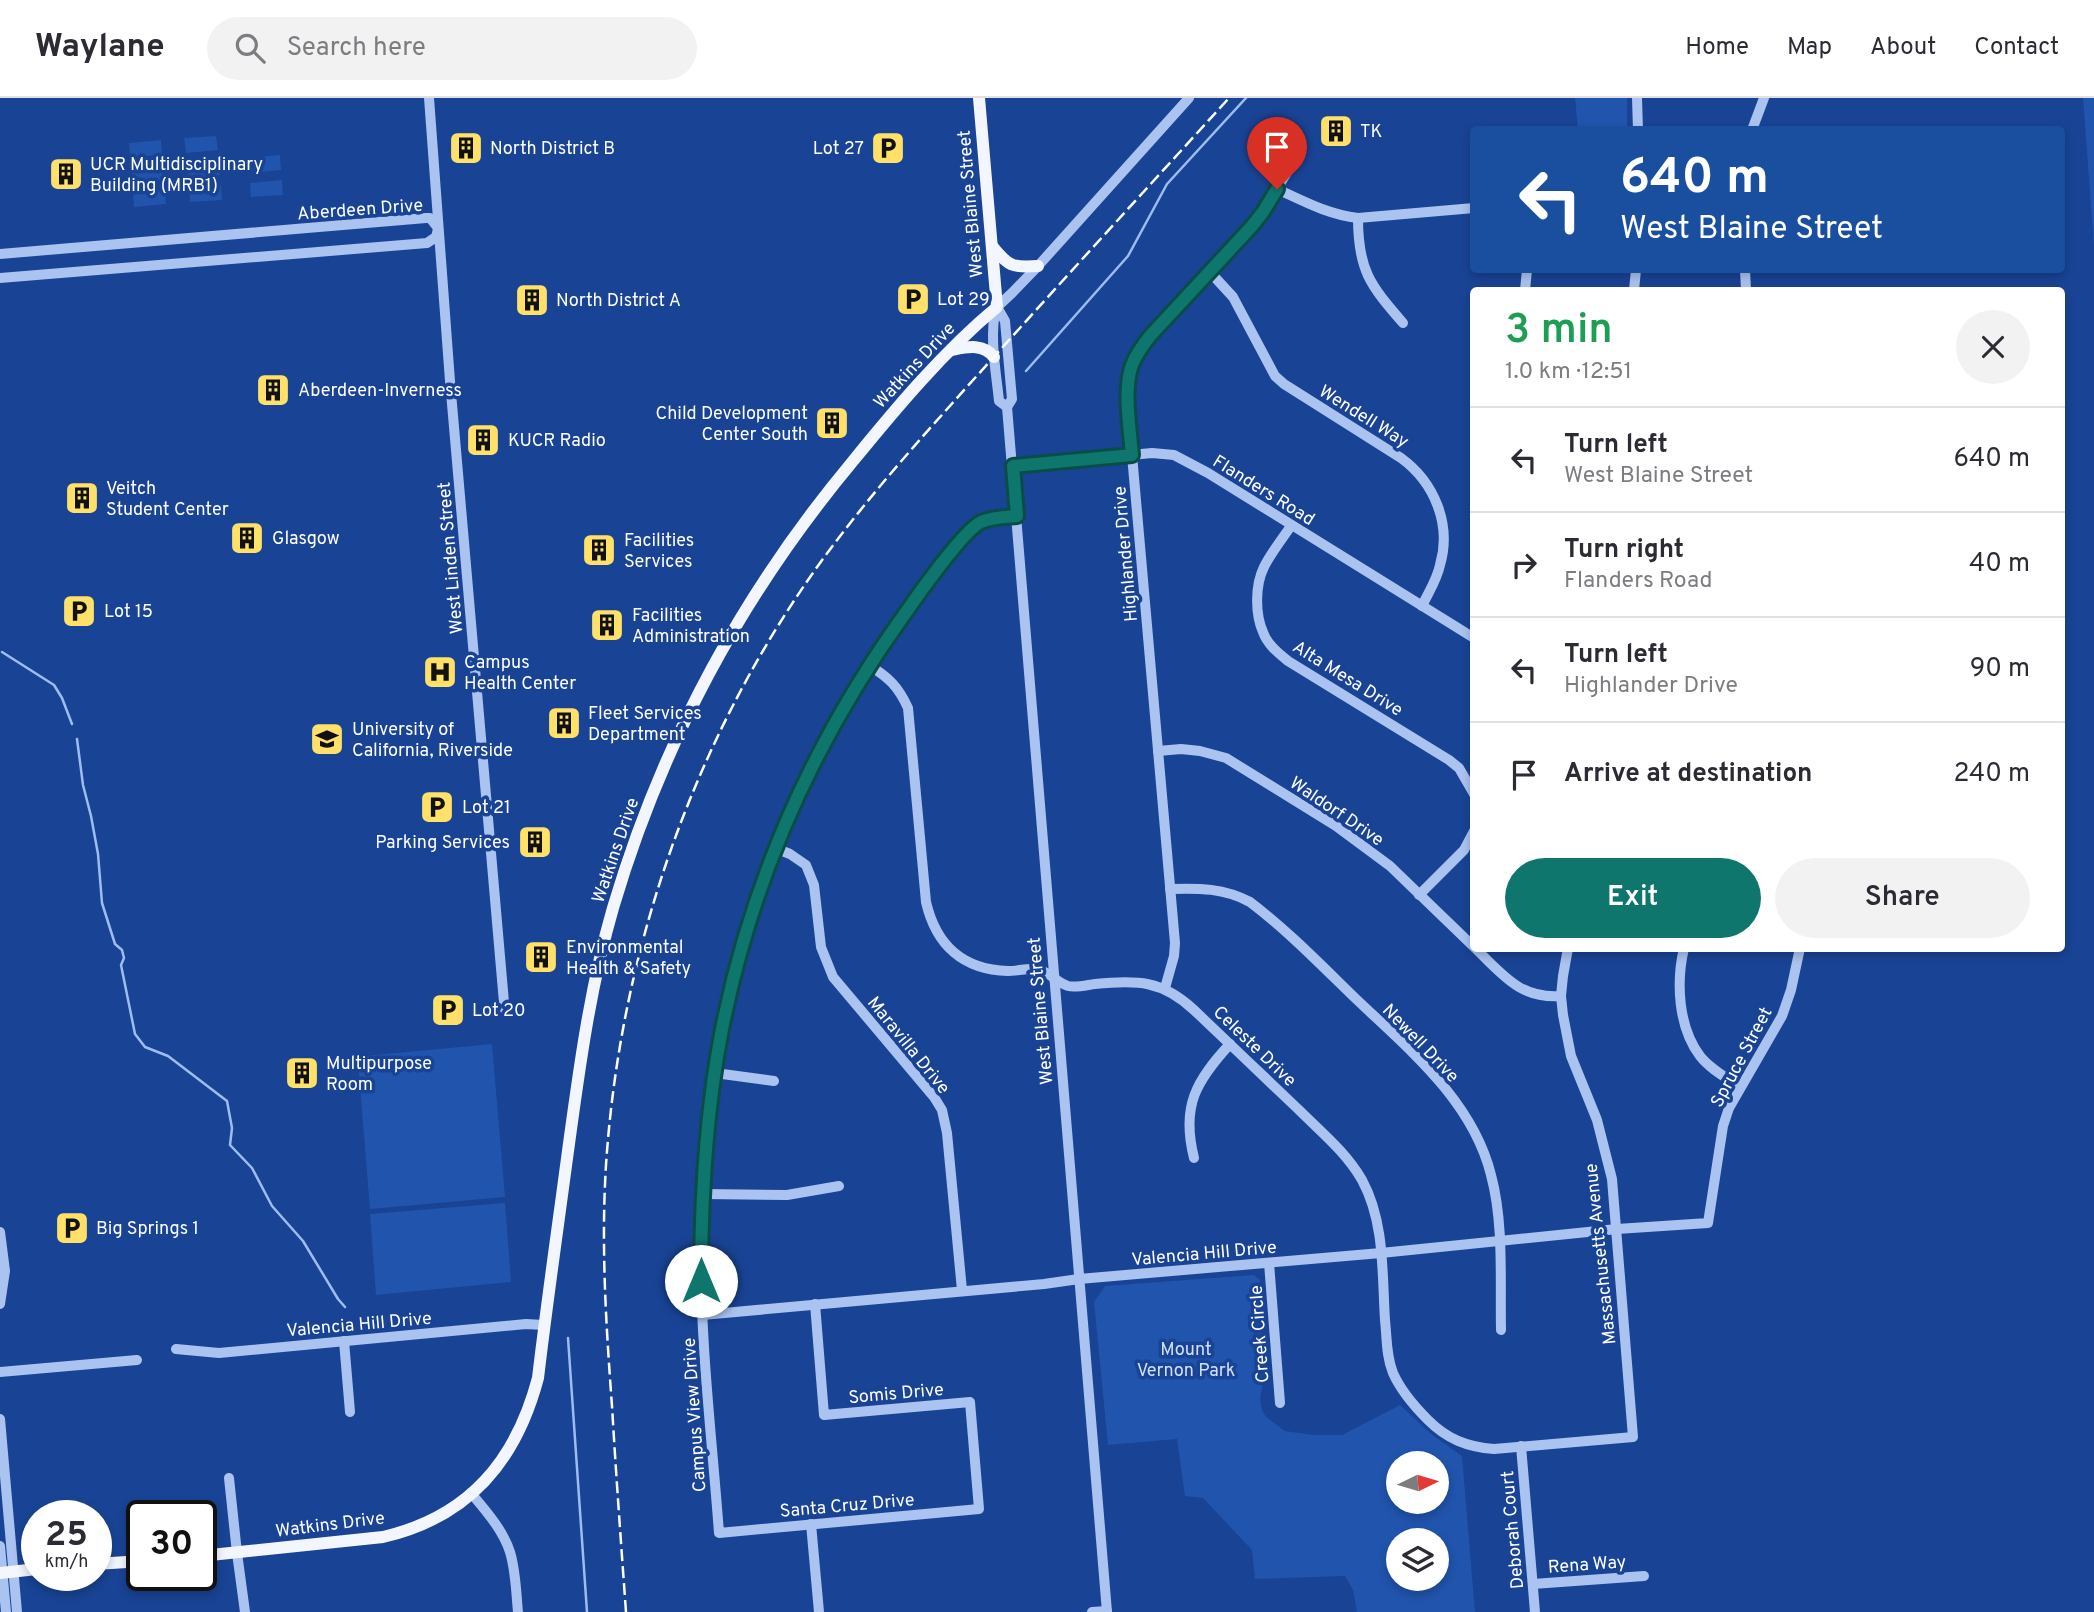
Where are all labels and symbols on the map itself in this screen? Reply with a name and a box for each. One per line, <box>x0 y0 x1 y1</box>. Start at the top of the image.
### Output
building icon: TK <box>1317 112 1355 150</box>
pin <box>1247 117 1307 189</box>
place label: TK <box>1360 121 1382 144</box>
building icon: North District B <box>447 129 485 167</box>
parking icon: Lot 27 <box>869 129 907 167</box>
street label: West Blaine Street <box>954 129 989 279</box>
place label: North District B <box>490 138 615 161</box>
place label: Lot 27 <box>813 138 864 161</box>
place label: UCR Multidisciplinary Building (MRB1) <box>90 154 263 198</box>
building icon: UCR Multidisciplinary Building (MRB1) <box>47 155 85 193</box>
street label: Aberdeen Drive <box>296 195 424 226</box>
parking icon: Lot 29 <box>894 280 932 318</box>
building icon: North District A <box>513 281 551 319</box>
place label: Lot 29 <box>937 289 990 312</box>
place label: North District A <box>556 290 681 313</box>
street label: Watkins Drive <box>869 318 961 414</box>
building icon: Aberdeen-Inverness <box>254 371 292 409</box>
place label: Aberdeen-Inverness <box>298 380 462 403</box>
street label: Wendell Way <box>1314 381 1412 454</box>
place label: Child Development Center South <box>656 403 808 447</box>
building icon: Child Development Center South <box>813 404 851 442</box>
building icon: KUCR Radio <box>464 421 502 459</box>
place label: KUCR Radio <box>508 430 606 453</box>
street label: Flanders Road <box>1208 451 1319 532</box>
place label: Veitch Student Center <box>106 478 229 522</box>
building icon: Veitch Student Center <box>63 479 101 517</box>
street label: West Linden Street <box>433 481 470 635</box>
street label: Highlander Drive <box>1109 485 1144 623</box>
building icon: Glasgow <box>228 519 266 557</box>
place label: Glasgow <box>272 528 340 551</box>
place label: Facilities Services <box>624 530 694 574</box>
building icon: Facilities Services <box>580 531 618 569</box>
parking icon: Lot 15 <box>60 592 98 630</box>
place label: Lot 15 <box>104 601 153 624</box>
place label: Facilities Administration <box>632 605 750 649</box>
building icon: Facilities Administration <box>588 606 626 644</box>
street label: Alta Mesa Drive <box>1288 636 1407 722</box>
place label: Campus Health Center <box>464 652 576 696</box>
hospital icon: Campus Health Center <box>421 653 459 691</box>
place label: Fleet Services Department <box>588 703 702 747</box>
building icon: Fleet Services Department <box>545 704 583 742</box>
place label: University of California, Riverside <box>352 719 513 763</box>
school or university icon: University of California, Riverside <box>308 720 346 758</box>
street label: Waldorf Drive <box>1285 772 1388 852</box>
parking icon: Lot 21 <box>418 788 456 826</box>
street label: Watkins Drive <box>588 795 645 906</box>
place label: Lot 21 <box>462 797 511 820</box>
building icon: Parking Services <box>516 823 554 861</box>
place label: Parking Services <box>375 832 510 855</box>
street label: West Blaine Street <box>1024 936 1059 1086</box>
place label: Environmental Health & Safety <box>566 937 691 981</box>
building icon: Environmental Health & Safety <box>522 938 560 976</box>
parking icon: Lot 20 <box>429 991 467 1029</box>
street label: Maravilla Drive <box>861 992 954 1100</box>
place label: Lot 20 <box>472 1000 526 1023</box>
street label: Newell Drive <box>1377 1000 1463 1088</box>
street label: Celeste Drive <box>1207 1002 1300 1093</box>
street label: Spruce Street <box>1706 1004 1778 1112</box>
place label: Multipurpose Room <box>326 1053 432 1097</box>
building icon: Multipurpose Room <box>283 1054 321 1092</box>
street label: Massachusetts Avenue <box>1581 1162 1622 1346</box>
parking icon: Big Springs 1 <box>53 1209 91 1247</box>
place label: Big Springs 1 <box>96 1218 199 1241</box>
street label: Valencia Hill Drive <box>1131 1237 1278 1272</box>
position arrow <box>664 1244 738 1318</box>
street label: Creek Circle <box>1246 1284 1275 1384</box>
street label: Valencia Hill Drive <box>286 1308 433 1343</box>
street label: Campus View Drive <box>679 1337 712 1493</box>
park label: Mount Vernon Park <box>1137 1339 1235 1383</box>
street label: Somis Drive <box>848 1379 945 1410</box>
north arrow <box>1386 1451 1449 1514</box>
street label: Deborah Court <box>1497 1470 1530 1590</box>
street label: Santa Cruz Drive <box>779 1489 916 1524</box>
speed limit sign: 30 <box>126 1500 217 1591</box>
street label: Watkins Drive <box>274 1507 386 1544</box>
street label: Rena Way <box>1547 1551 1627 1580</box>

